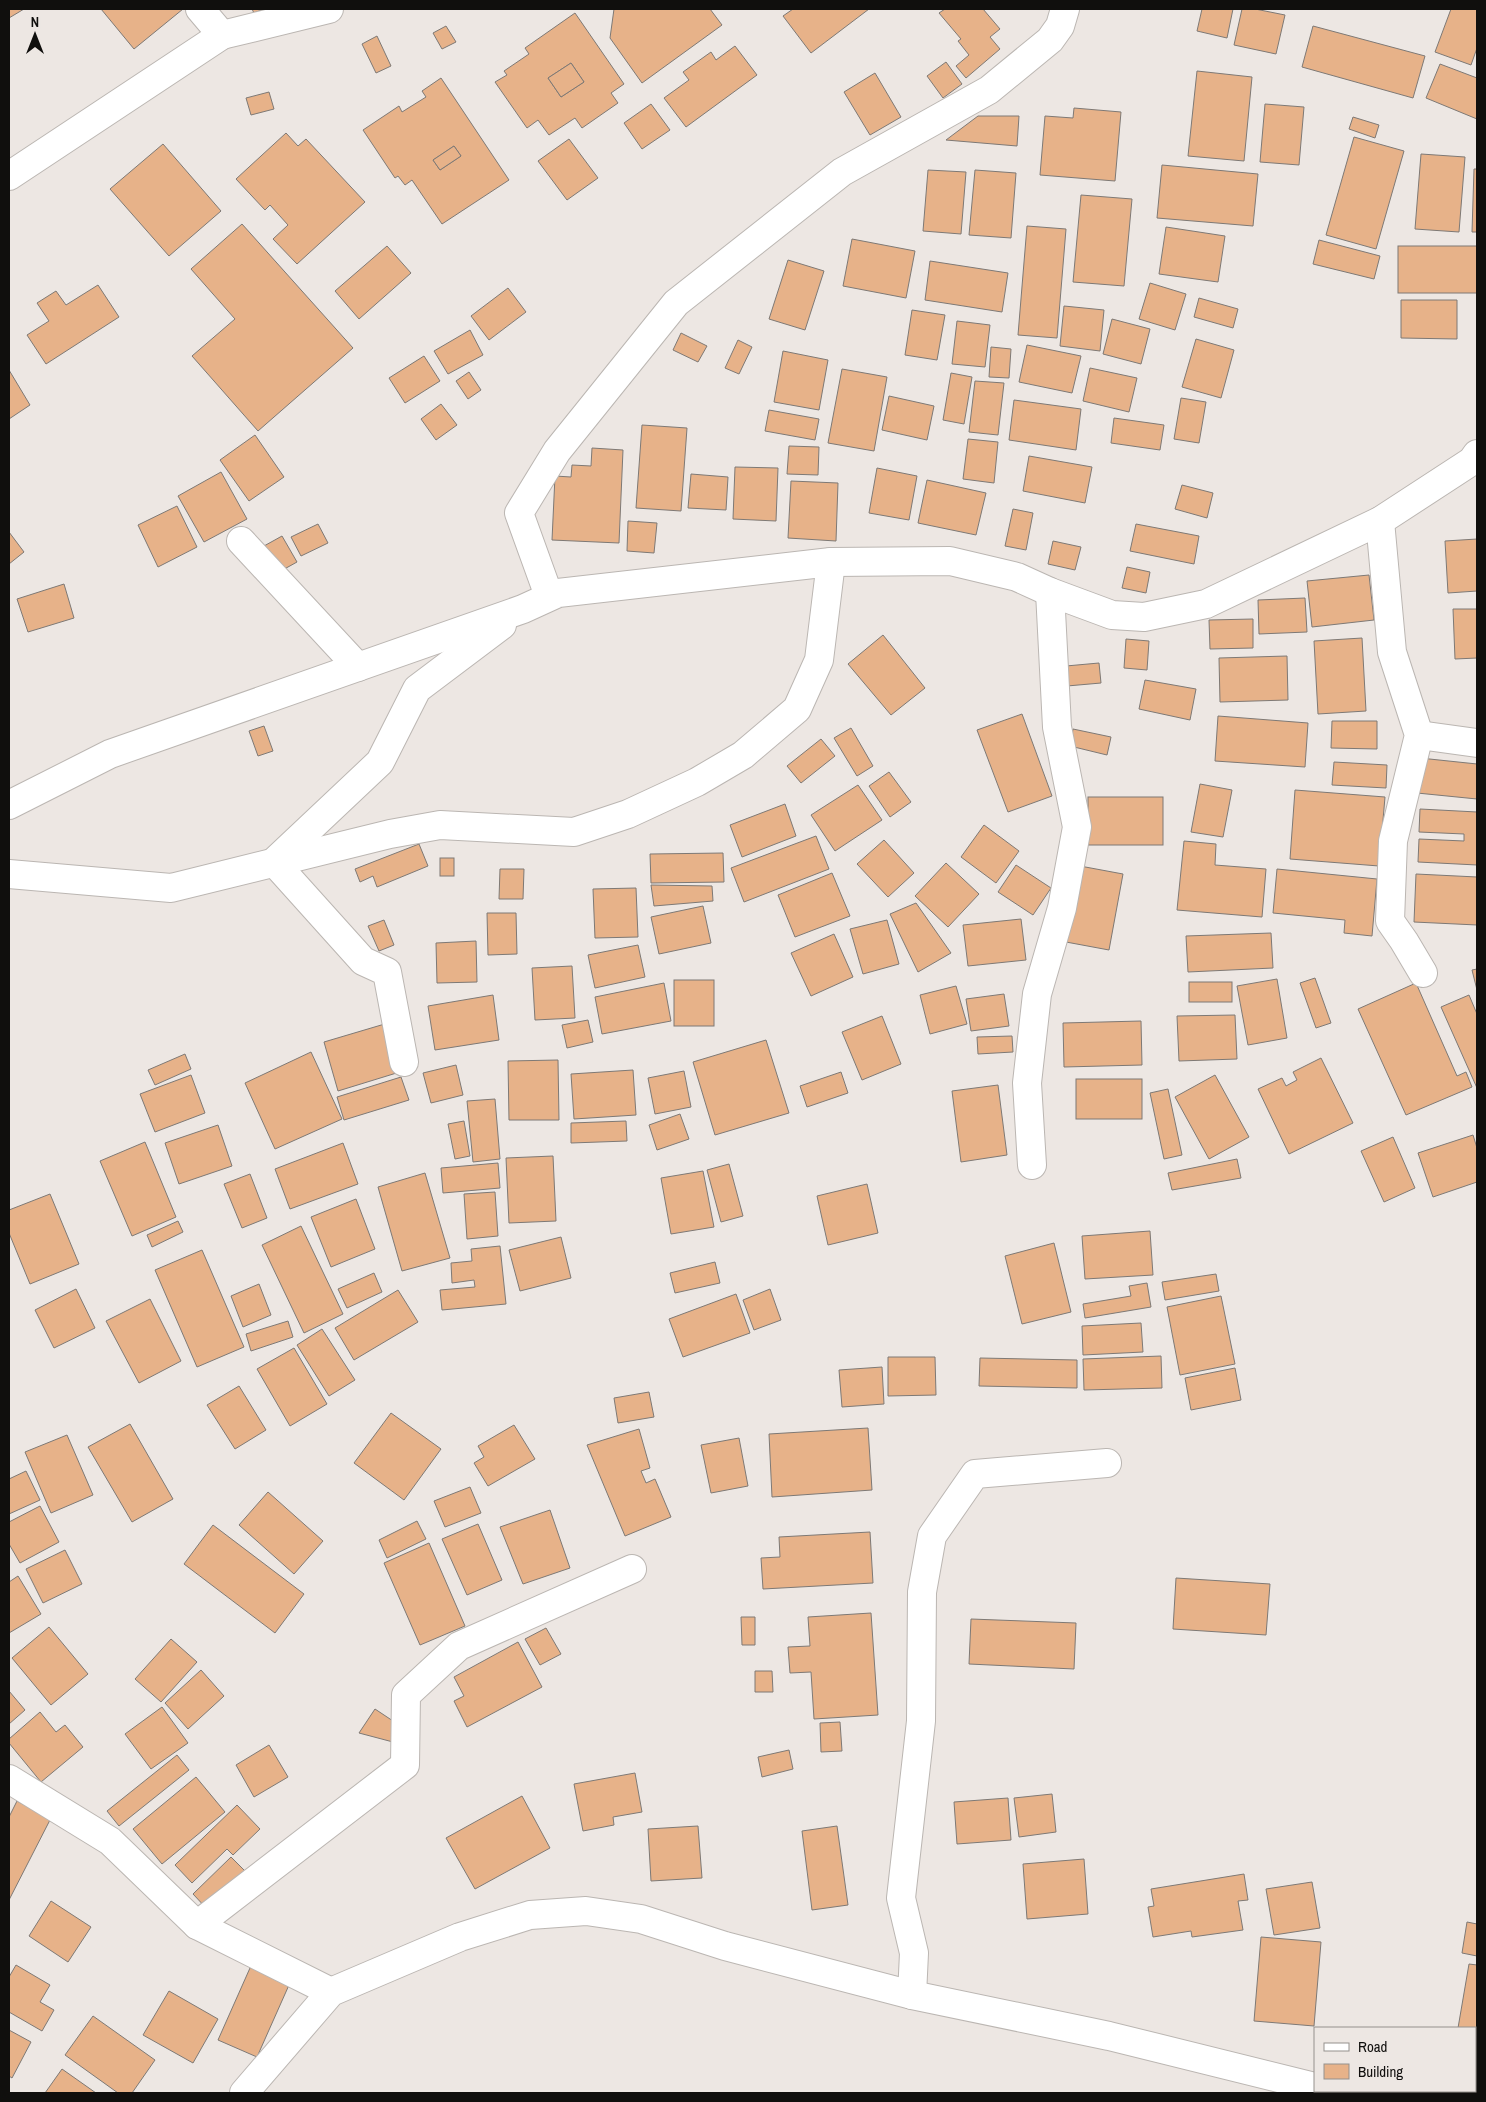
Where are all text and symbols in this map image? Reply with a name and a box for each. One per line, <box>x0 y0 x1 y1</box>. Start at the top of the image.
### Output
north arrow <box>10 10 60 60</box>
text: N <box>31 13 39 31</box>
legend <box>1314 2027 1476 2092</box>
text: Road <box>1358 2036 1387 2057</box>
text: Building <box>1358 2061 1403 2082</box>

